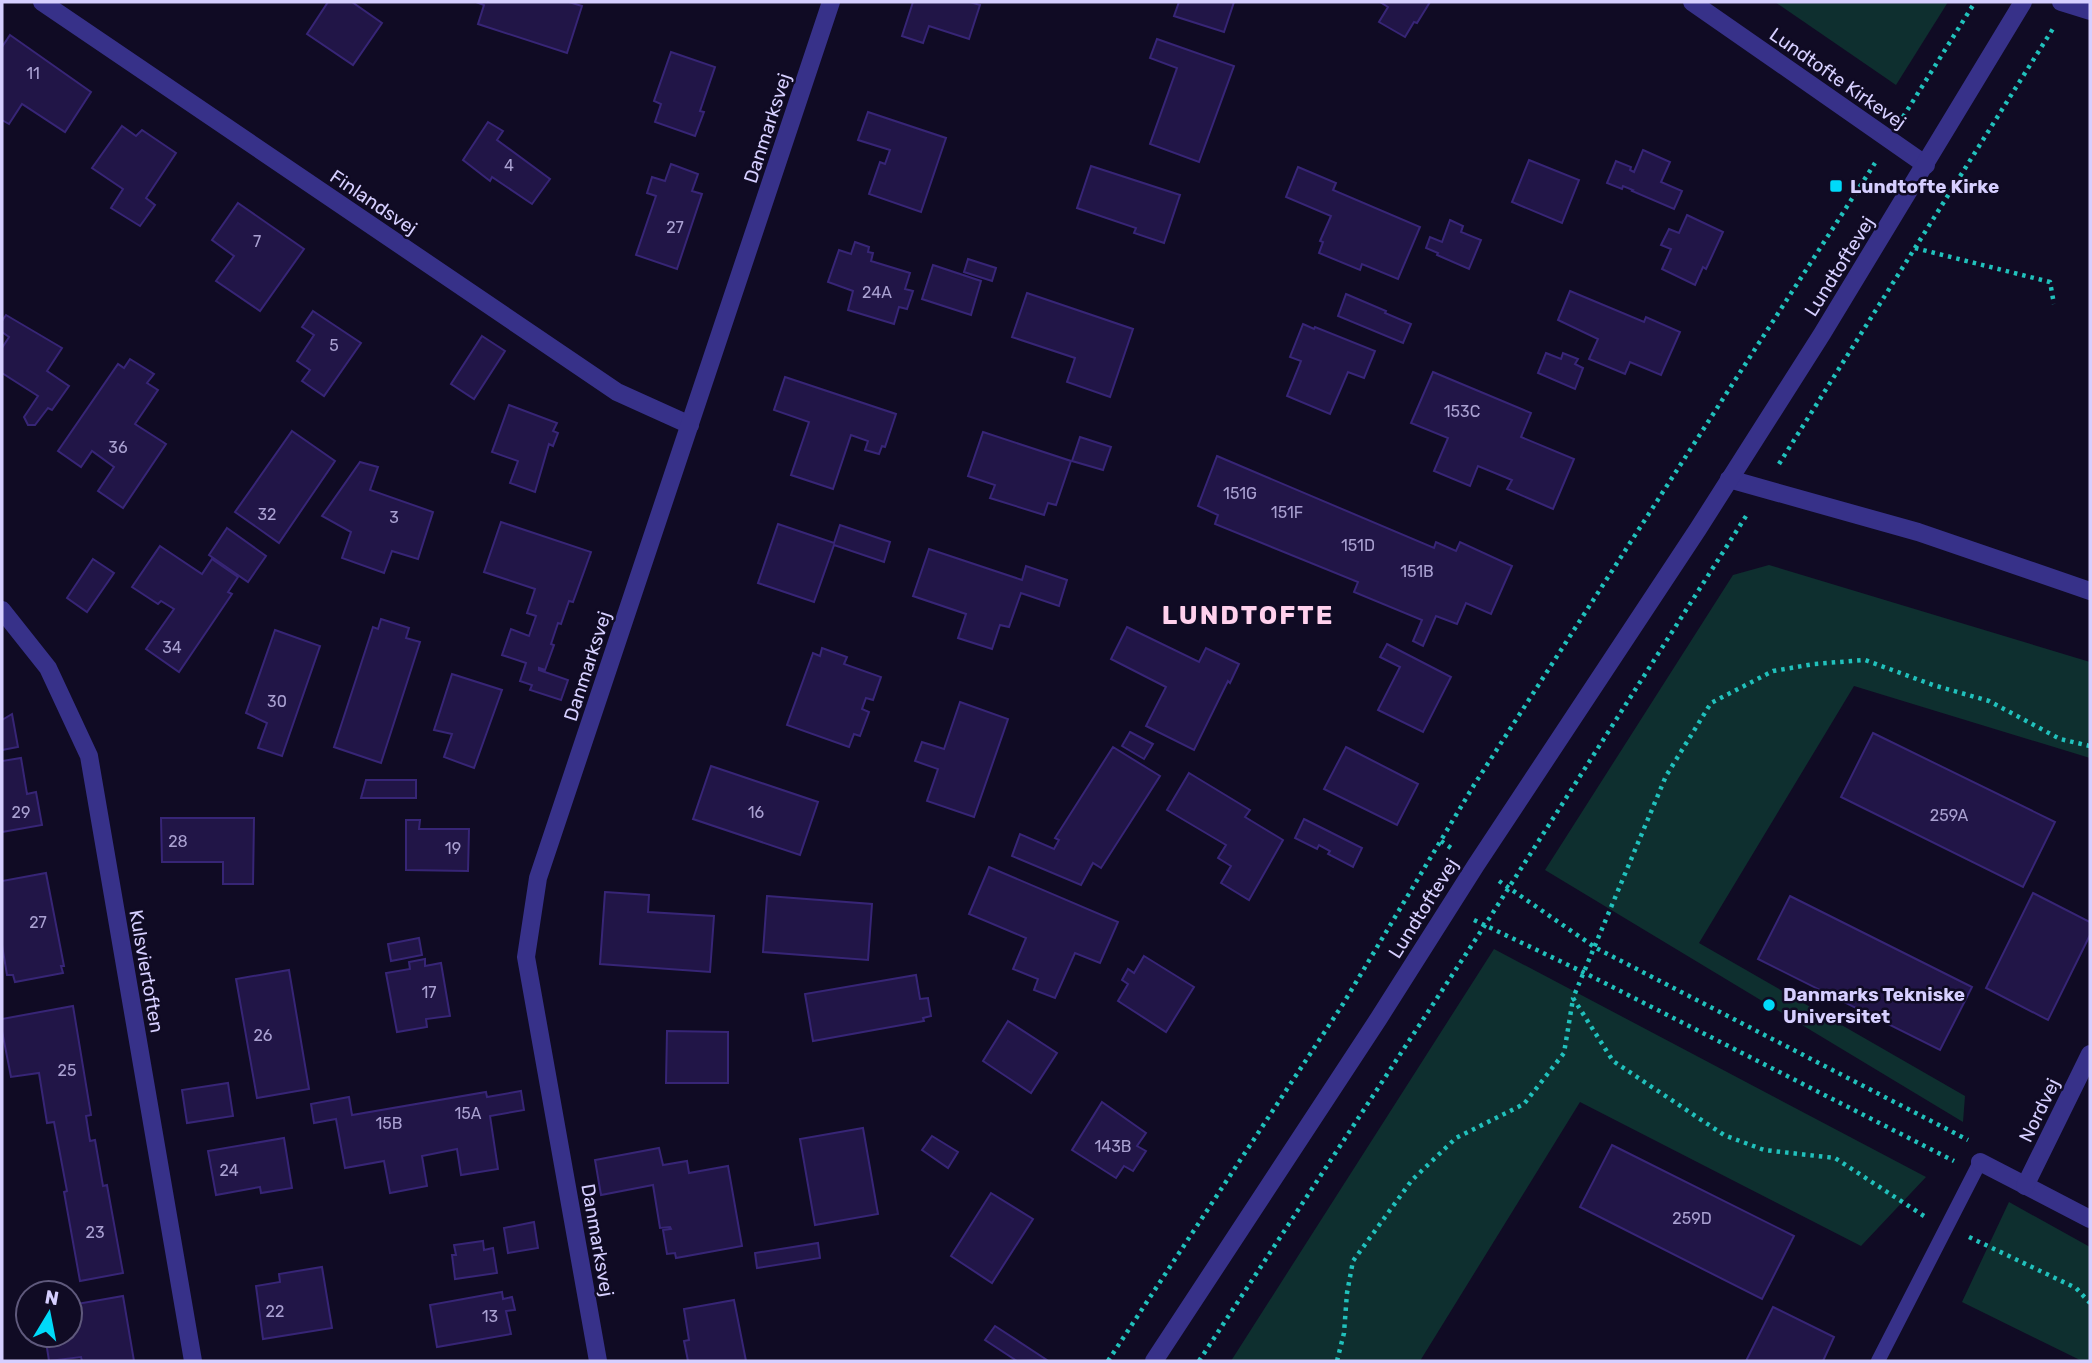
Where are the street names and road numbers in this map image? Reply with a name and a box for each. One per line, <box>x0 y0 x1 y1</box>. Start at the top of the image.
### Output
street label: Lundtofte Kirkevej <box>1765 23 1910 134</box>
street label: Danmarksvej <box>739 70 796 186</box>
street label: Finlandsvej <box>326 165 422 240</box>
street label: Lundtoftevej <box>1800 212 1879 321</box>
street label: Danmarksvej <box>559 608 616 724</box>
street label: Lundtoftevej <box>1384 854 1463 963</box>
street label: Kulsviertoften <box>124 908 169 1034</box>
street label: Nordvej <box>2014 1075 2065 1146</box>
street label: Danmarksvej <box>576 1182 619 1298</box>

